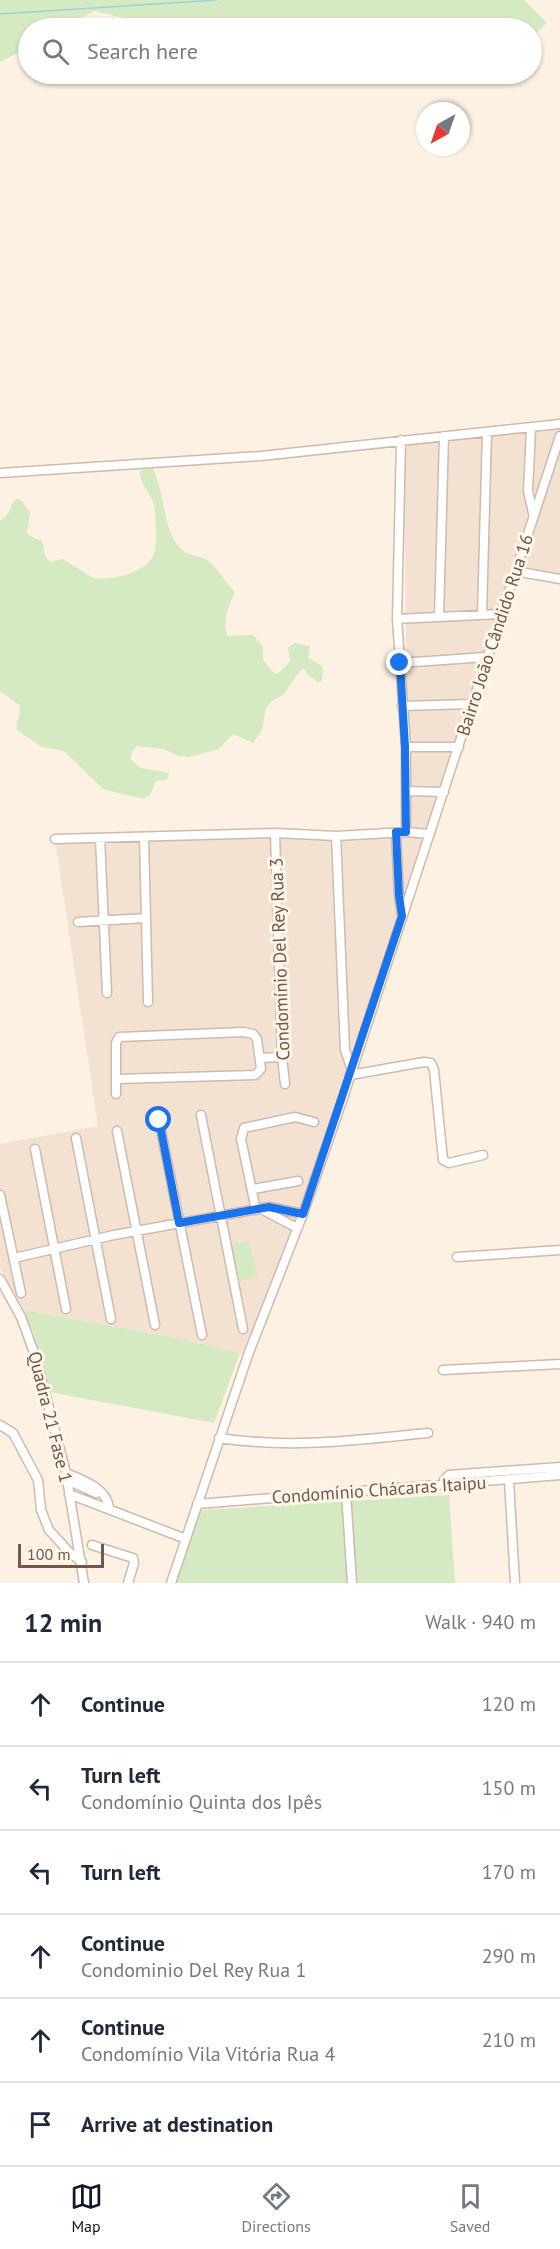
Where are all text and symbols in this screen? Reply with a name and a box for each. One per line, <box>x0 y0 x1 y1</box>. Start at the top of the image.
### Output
search box <box>18 18 542 84</box>
icon: search <box>39 35 72 68</box>
text: Search here <box>87 37 198 65</box>
north arrow <box>416 102 470 156</box>
street label: Bairro João Cândido Rua 16 <box>451 531 538 739</box>
route end <box>386 649 412 675</box>
street label: Condomínio Del Rey Rua 3 <box>264 857 295 1061</box>
route start <box>145 1106 171 1132</box>
street label: Quadra 21 Fase 1 <box>23 1349 78 1485</box>
street label: Condomínio Chácaras Itaipu <box>271 1471 487 1508</box>
scale bar <box>18 1541 104 1568</box>
text: 100 m <box>27 1544 70 1564</box>
text: 12 min <box>24 1606 102 1639</box>
text: Walk · 940 m <box>425 1609 536 1635</box>
icon: ahead <box>24 1688 57 1721</box>
text: Continue <box>81 1690 165 1718</box>
text: 120 m <box>482 1691 536 1717</box>
text: Turn left <box>81 1761 161 1789</box>
icon: left <box>24 1772 57 1805</box>
text: 150 m <box>482 1775 536 1801</box>
text: Condomínio Quinta dos Ipês <box>81 1789 322 1815</box>
icon: left <box>24 1856 57 1889</box>
text: Turn left <box>81 1858 161 1886</box>
text: 170 m <box>482 1859 536 1885</box>
text: Continue <box>81 1929 165 1957</box>
icon: ahead <box>24 1940 57 1973</box>
text: 290 m <box>482 1943 536 1969</box>
text: Condominio Del Rey Rua 1 <box>81 1957 306 1983</box>
text: Continue <box>81 2013 165 2041</box>
icon: ahead <box>24 2024 57 2057</box>
text: 210 m <box>482 2027 536 2053</box>
text: Condomínio Vila Vitória Rua 4 <box>81 2041 336 2067</box>
icon: arrive <box>24 2108 57 2141</box>
text: Arrive at destination <box>81 2110 273 2138</box>
tab: Map <box>70 2180 103 2236</box>
tab: Directions <box>242 2180 311 2236</box>
tab: Saved <box>450 2180 490 2236</box>

